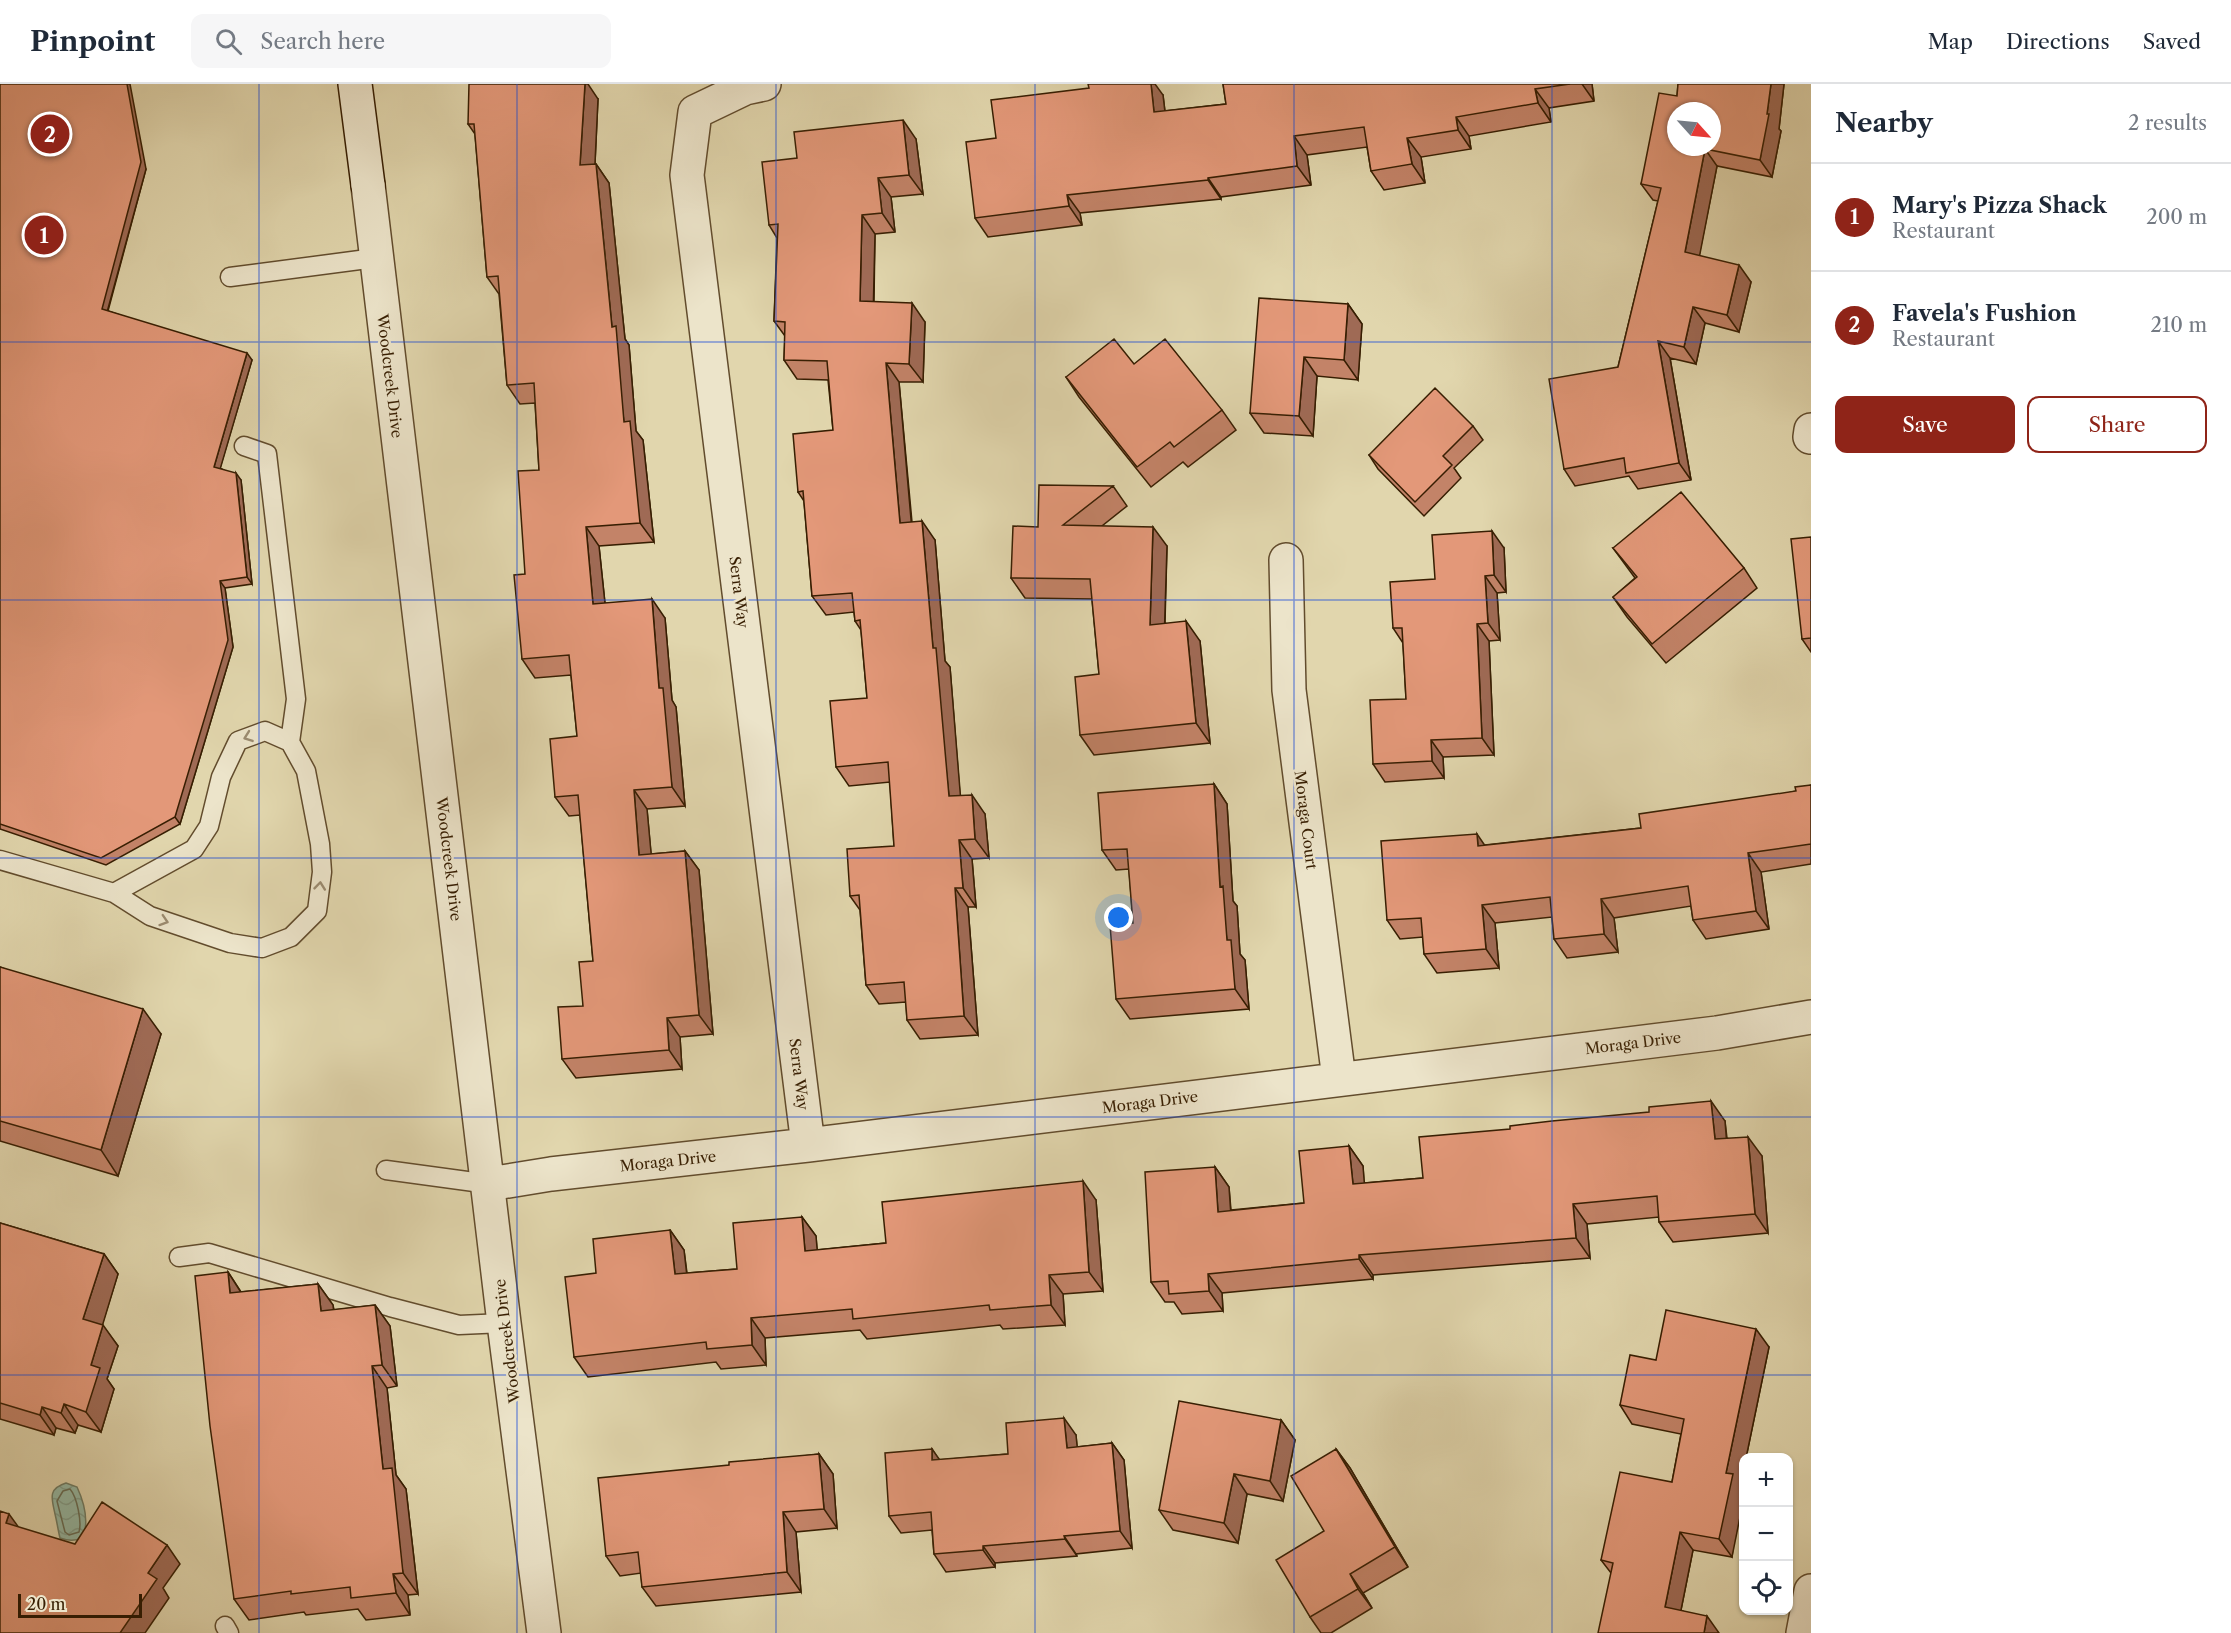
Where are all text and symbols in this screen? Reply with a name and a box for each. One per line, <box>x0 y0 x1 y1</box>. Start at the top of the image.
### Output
search box <box>191 14 611 68</box>
text: Pinpoint <box>30 24 155 58</box>
icon: search <box>212 25 245 58</box>
text: Search here <box>260 28 385 55</box>
text: Map <box>1928 29 1973 54</box>
text: Directions <box>2006 29 2110 54</box>
text: Saved <box>2143 29 2201 54</box>
north arrow <box>1667 102 1721 156</box>
text: Nearby <box>1835 107 1933 139</box>
text: 2 results <box>2128 111 2207 135</box>
pin: 2 <box>31 112 70 156</box>
text: Mary's Pizza Shack <box>1892 192 2107 219</box>
text: 1 <box>1850 205 1859 229</box>
text: 200 m <box>2146 205 2207 229</box>
pin: 1 <box>24 212 63 258</box>
text: Restaurant <box>1892 219 1995 243</box>
text: Favela's Fushion <box>1892 300 2076 327</box>
street label: Woodcreek Drive <box>373 312 407 439</box>
text: 2 <box>1849 313 1860 337</box>
text: 210 m <box>2150 313 2207 337</box>
text: Restaurant <box>1892 327 1995 351</box>
button: Save <box>1835 396 2015 453</box>
button: Share <box>2027 396 2207 453</box>
street label: Serra Way <box>725 555 753 630</box>
one-way arrow <box>243 730 254 743</box>
street label: Moraga Court <box>1291 770 1322 871</box>
street label: Woodcreek Drive <box>432 795 466 922</box>
one-way arrow <box>313 881 326 891</box>
your location <box>1104 903 1133 932</box>
one-way arrow <box>159 914 169 926</box>
street label: Moraga Drive <box>1584 1028 1682 1058</box>
street label: Serra Way <box>785 1037 813 1112</box>
street label: Moraga Drive <box>1101 1087 1199 1117</box>
street label: Moraga Drive <box>619 1146 717 1176</box>
street label: Woodcreek Drive <box>490 1278 524 1405</box>
map controls <box>1739 1453 1793 1615</box>
button: + <box>1739 1453 1793 1507</box>
button: − <box>1739 1507 1793 1561</box>
button: locate <box>1739 1561 1793 1615</box>
scale bar <box>18 1591 142 1618</box>
text: 20 m <box>27 1594 66 1614</box>

